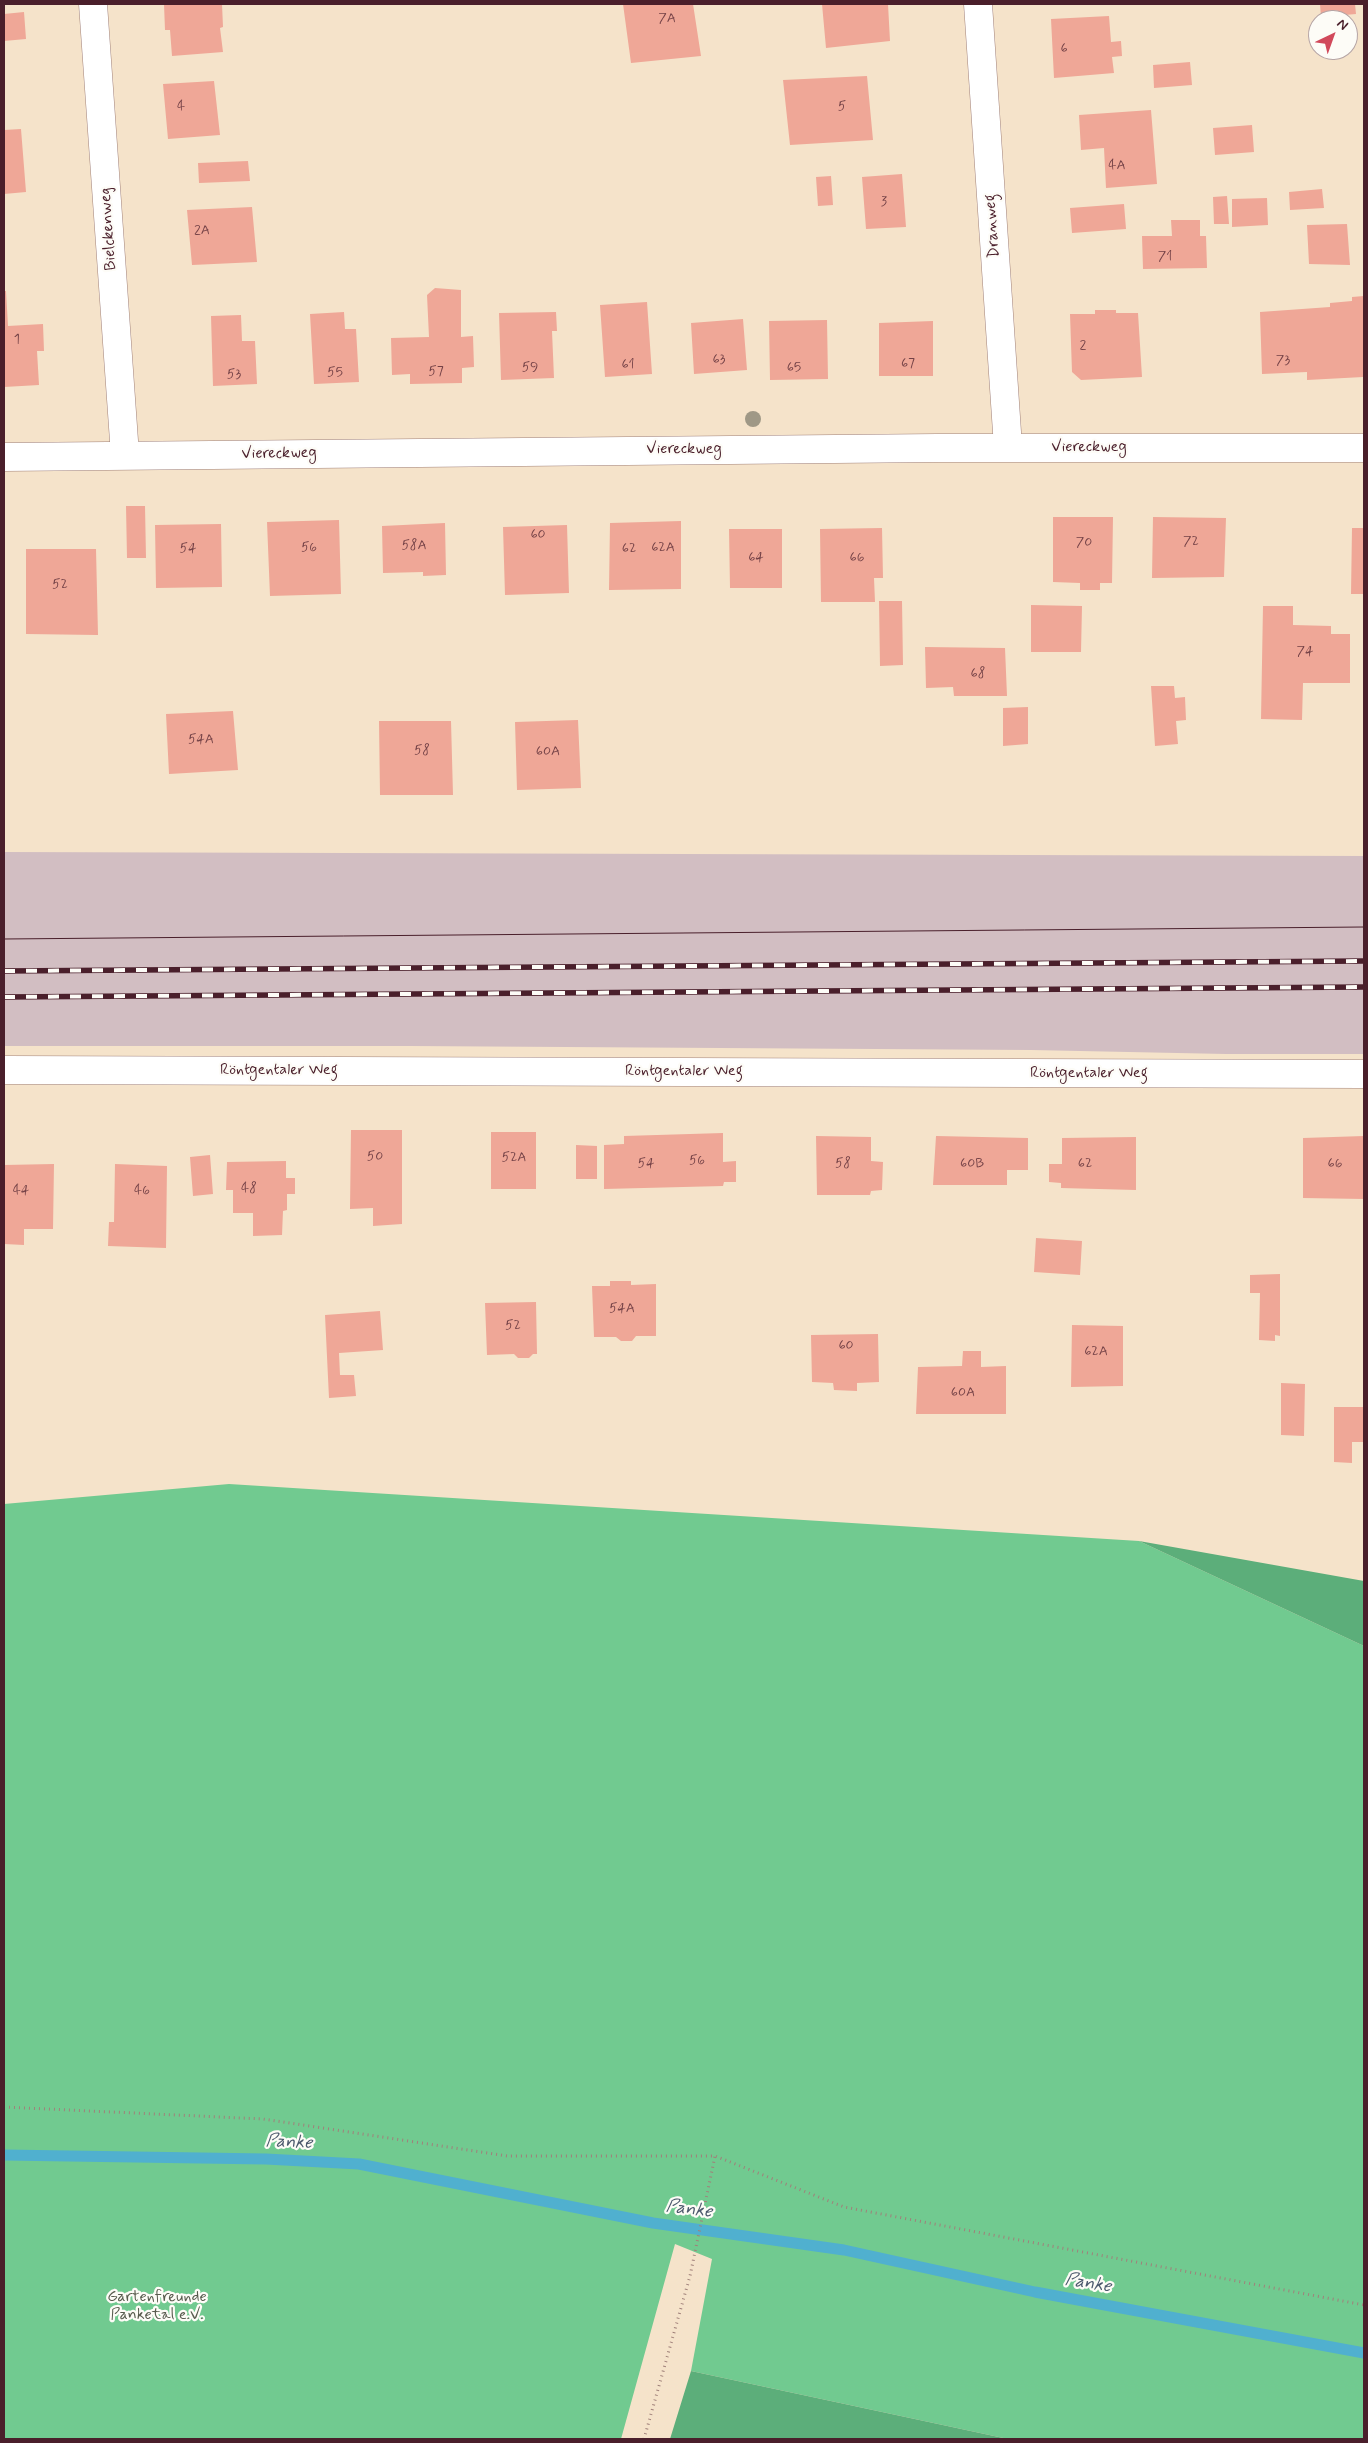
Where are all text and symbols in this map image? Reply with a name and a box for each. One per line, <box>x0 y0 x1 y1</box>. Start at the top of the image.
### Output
north arrow <box>1308 10 1358 60</box>
house number: 7A <box>658 11 676 27</box>
text: N <box>1333 15 1352 34</box>
house number: 6 <box>1060 41 1068 57</box>
house number: 4 <box>177 99 185 115</box>
house number: 5 <box>838 99 846 115</box>
house number: 4A <box>1108 158 1126 174</box>
street label: Bielckenweg <box>97 187 121 271</box>
street label: Dranweg <box>981 193 1005 259</box>
house number: 3 <box>881 194 887 210</box>
house number: 2A <box>194 223 210 239</box>
house number: 71 <box>1158 249 1172 265</box>
house number: 1 <box>14 332 20 348</box>
house number: 2 <box>1080 338 1086 354</box>
house number: 63 <box>712 352 726 368</box>
house number: 73 <box>1276 353 1290 369</box>
house number: 67 <box>901 356 915 372</box>
house number: 61 <box>621 357 635 373</box>
house number: 59 <box>522 360 538 376</box>
house number: 65 <box>787 360 801 376</box>
house number: 57 <box>428 364 444 380</box>
house number: 55 <box>327 365 343 381</box>
house number: 53 <box>227 367 241 383</box>
street label: Viereckweg <box>1051 438 1127 458</box>
street label: Viereckweg <box>646 440 722 460</box>
street label: Viereckweg <box>241 444 317 464</box>
house number: 60 <box>530 527 546 543</box>
house number: 72 <box>1183 534 1199 550</box>
house number: 70 <box>1076 535 1092 551</box>
house number: 58A <box>401 538 427 554</box>
house number: 56 <box>301 540 317 556</box>
house number: 62A <box>651 540 675 556</box>
house number: 54 <box>180 541 196 557</box>
house number: 62 <box>622 541 636 557</box>
house number: 64 <box>748 550 764 566</box>
house number: 66 <box>850 550 864 566</box>
house number: 52 <box>52 577 68 593</box>
house number: 74 <box>1297 644 1313 660</box>
house number: 68 <box>971 666 985 682</box>
house number: 54A <box>188 732 214 748</box>
house number: 58 <box>414 743 430 759</box>
house number: 60A <box>536 744 560 760</box>
street label: Röntgentaler Weg <box>220 1061 338 1081</box>
street label: Röntgentaler Weg <box>625 1062 743 1082</box>
street label: Röntgentaler Weg <box>1030 1064 1148 1084</box>
house number: 50 <box>367 1149 383 1165</box>
house number: 52A <box>502 1150 526 1166</box>
house number: 56 <box>689 1153 705 1169</box>
house number: 54 <box>638 1156 654 1172</box>
house number: 58 <box>835 1156 851 1172</box>
house number: 60B <box>960 1156 984 1172</box>
house number: 62 <box>1078 1156 1092 1172</box>
house number: 66 <box>1328 1156 1342 1172</box>
house number: 48 <box>241 1181 257 1197</box>
house number: 44 <box>13 1183 29 1199</box>
house number: 46 <box>134 1183 150 1199</box>
house number: 54A <box>609 1301 635 1317</box>
house number: 52 <box>505 1318 521 1334</box>
house number: 60 <box>838 1338 854 1354</box>
house number: 62A <box>1084 1344 1108 1360</box>
house number: 60A <box>951 1385 975 1401</box>
water label: Panke <box>265 2131 313 2155</box>
water label: Panke <box>664 2196 714 2224</box>
water label: Panke <box>1063 2269 1113 2299</box>
park label: Gartenfreunde Panketal e.V. <box>107 2288 207 2326</box>

